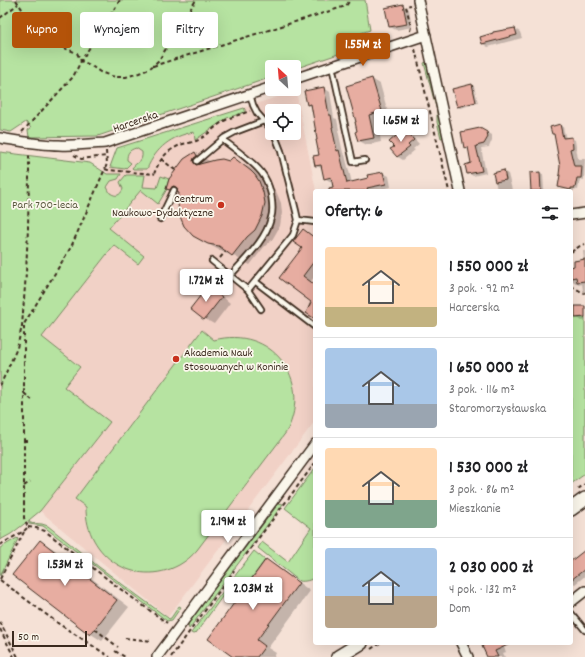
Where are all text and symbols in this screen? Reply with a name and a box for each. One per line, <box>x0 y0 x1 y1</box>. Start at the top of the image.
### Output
chip: Kupno <box>12 12 72 48</box>
chip: Wynajem <box>80 12 154 48</box>
chip: Filtry <box>162 12 218 48</box>
pin: 1.55M zł <box>322 33 404 67</box>
text: 1.55M zł <box>345 36 381 55</box>
north arrow <box>265 60 301 96</box>
map controls <box>265 60 301 140</box>
button: locate <box>265 104 301 140</box>
street label: Harcerska <box>111 107 161 138</box>
pin: 1.65M zł <box>360 109 442 143</box>
text: 1.65M zł <box>383 112 419 131</box>
place label: Centrum Naukowo-Dydaktyczne <box>112 191 213 222</box>
park label: Park 700-lecia <box>12 197 78 214</box>
marker: Centrum Naukowo-Dydaktyczne <box>216 200 226 210</box>
text: Oferty: 6 <box>325 201 383 225</box>
icon: filters <box>539 202 561 224</box>
text: 1 550 000 zł <box>449 256 528 280</box>
icon: home <box>357 263 405 311</box>
pin: 1.72M zł <box>165 269 247 303</box>
text: 1.72M zł <box>189 272 223 291</box>
text: 3 pok. · 92 m² <box>449 280 514 299</box>
text: Harcerska <box>449 299 499 318</box>
place label: Akademia Nauk Stosowanych w Koninie <box>184 345 288 376</box>
marker: Akademia Nauk Stosowanych w Koninie <box>171 354 181 364</box>
text: 1 650 000 zł <box>449 357 528 381</box>
icon: home <box>357 364 405 412</box>
text: 3 pok. · 116 m² <box>449 381 515 400</box>
text: Staromorzysławska <box>449 400 546 419</box>
text: 1 530 000 zł <box>449 457 528 481</box>
icon: home <box>357 464 405 512</box>
text: 3 pok. · 86 m² <box>449 481 514 500</box>
text: Mieszkanie <box>449 500 501 519</box>
pin: 2.19M zł <box>187 510 269 544</box>
text: 2.19M zł <box>210 513 246 532</box>
pin: 1.53M zł <box>24 553 106 587</box>
text: 1.53M zł <box>47 556 83 575</box>
text: 2 030 000 zł <box>449 557 533 581</box>
icon: home <box>357 564 405 612</box>
pin: 2.03M zł <box>212 577 294 611</box>
text: 2.03M zł <box>233 580 273 599</box>
text: 4 pok. · 132 m² <box>449 581 517 600</box>
text: Dom <box>449 600 470 619</box>
scale bar <box>12 629 87 648</box>
text: 50 m <box>18 630 39 646</box>

